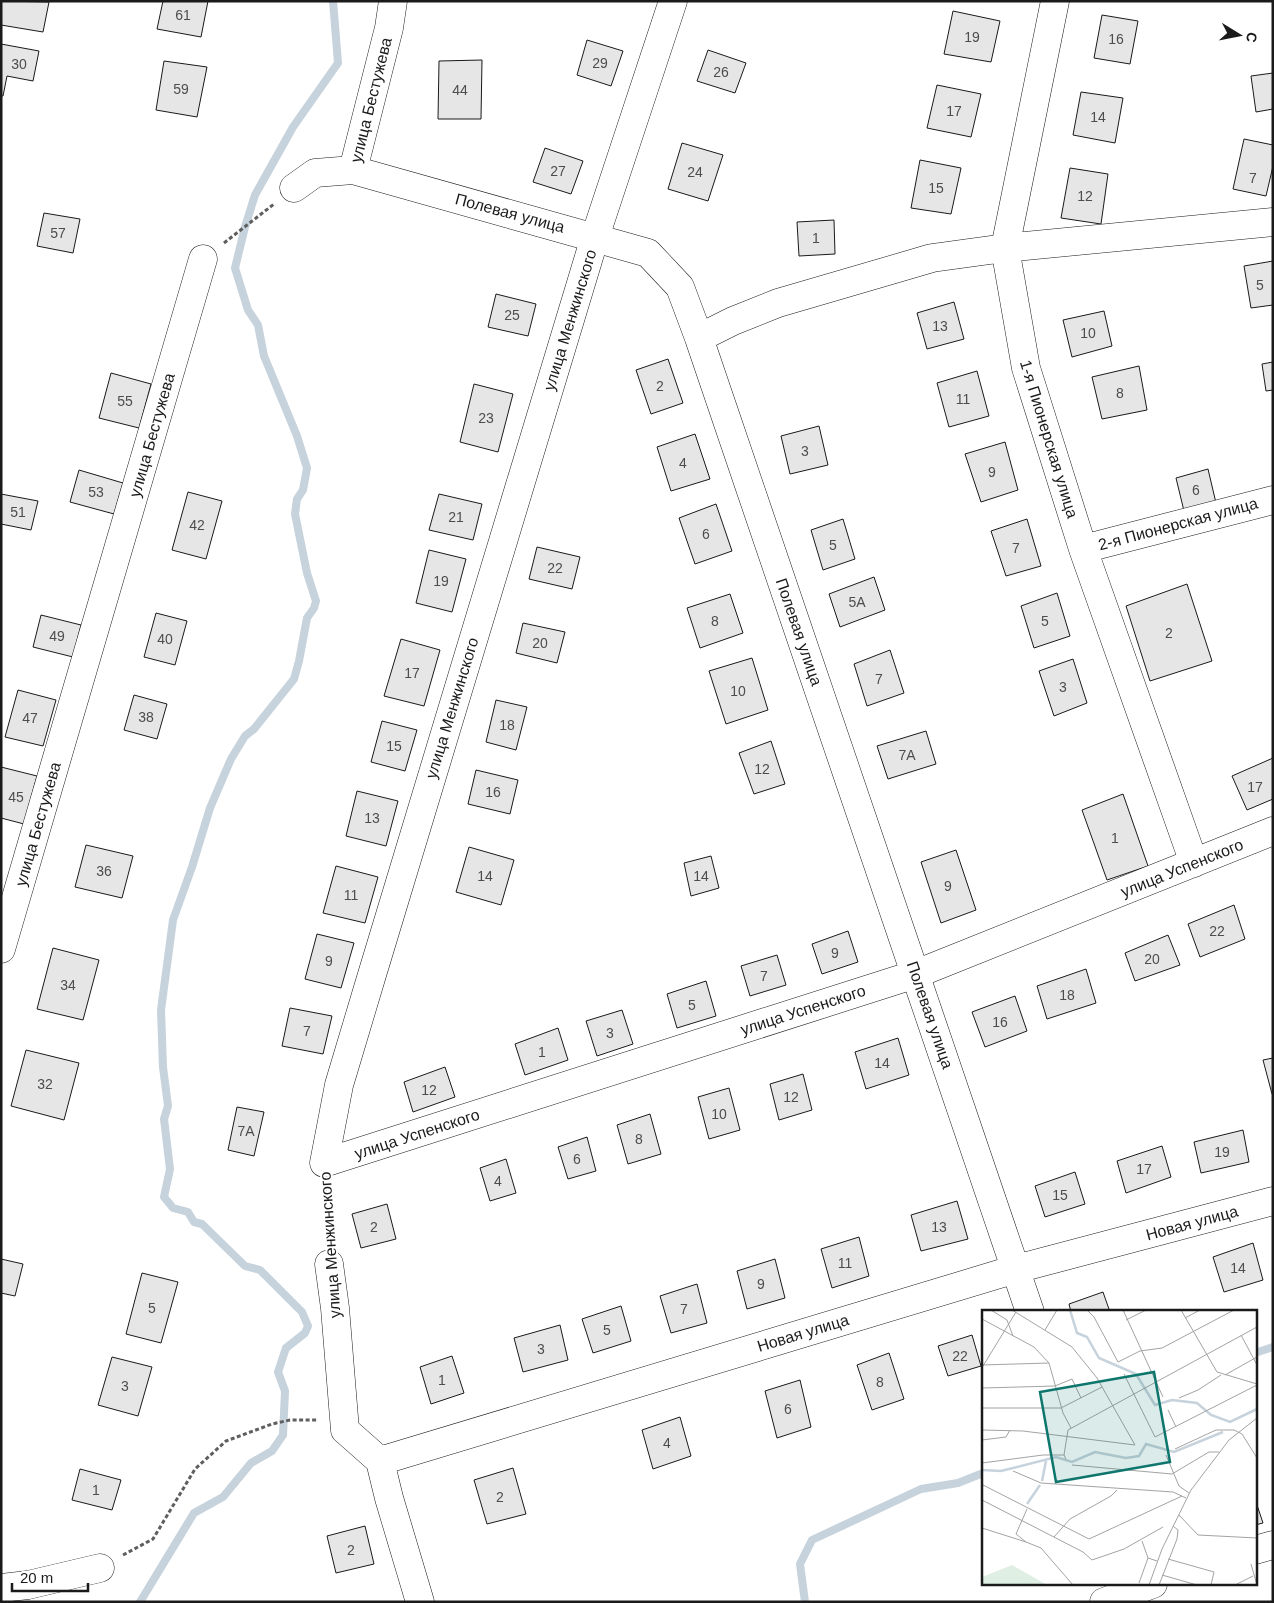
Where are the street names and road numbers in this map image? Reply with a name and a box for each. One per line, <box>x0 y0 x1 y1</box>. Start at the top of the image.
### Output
street label: улица Бестужева <box>347 36 395 164</box>
street label: Полевая улица <box>453 190 567 236</box>
street label: улица Менжинского <box>540 247 600 393</box>
street label: 1-я Пионерская улица <box>1017 358 1081 520</box>
street label: улица Бестужева <box>126 371 178 499</box>
street label: 2-я Пионерская улица <box>1096 494 1260 554</box>
street label: Полевая улица <box>773 576 825 688</box>
street label: улица Менжинского <box>422 635 482 781</box>
street label: улица Бестужева <box>12 760 64 888</box>
street label: улица Успенского <box>1118 836 1246 900</box>
street label: Полевая улица <box>904 959 956 1071</box>
street label: улица Успенского <box>738 982 868 1038</box>
street label: улица Успенского <box>352 1106 482 1162</box>
street label: улица Менжинского <box>316 1171 344 1319</box>
street label: Новая улица <box>1144 1202 1240 1243</box>
street label: Новая улица <box>755 1311 851 1355</box>

